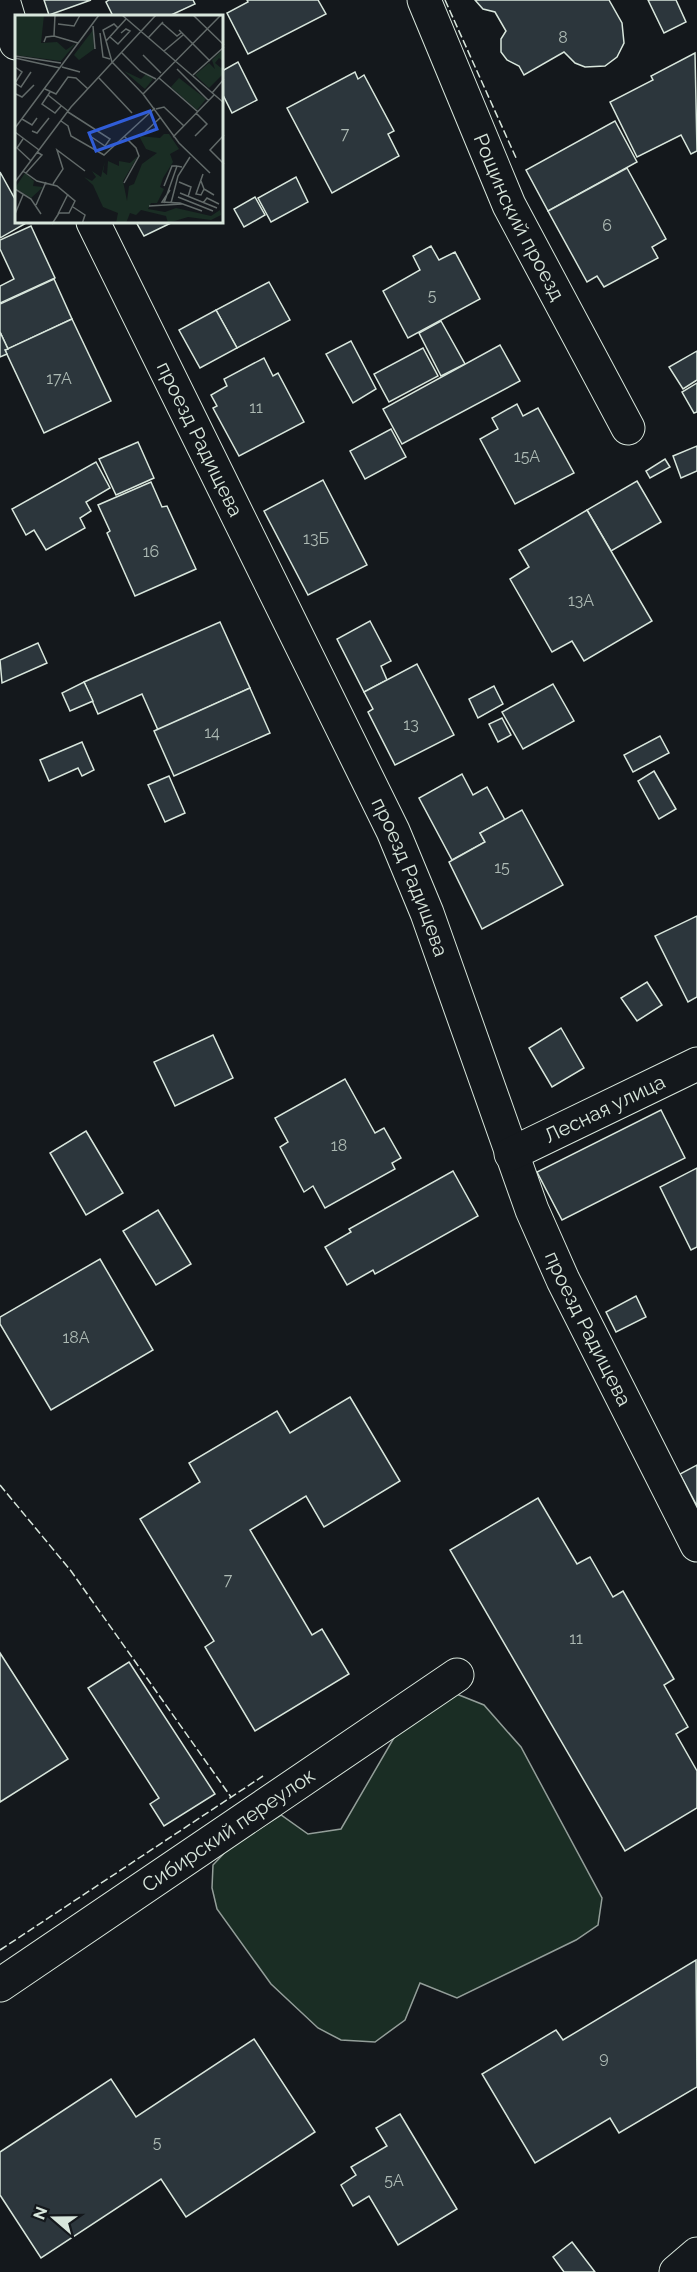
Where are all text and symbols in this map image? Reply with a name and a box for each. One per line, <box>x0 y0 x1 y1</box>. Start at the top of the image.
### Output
inset map <box>15 15 224 224</box>
house number: 8 <box>558 28 568 47</box>
house number: 7 <box>341 124 350 143</box>
street label: Рощинский проезд <box>469 130 570 305</box>
house number: 6 <box>602 216 612 235</box>
house number: 5 <box>428 286 437 305</box>
street label: проезд Радищева <box>152 358 248 521</box>
house number: 17А <box>46 369 72 388</box>
house number: 11 <box>249 398 263 417</box>
house number: 15А <box>514 447 540 466</box>
house number: 13Б <box>303 529 329 548</box>
house number: 16 <box>143 542 159 561</box>
house number: 13А <box>568 591 594 610</box>
house number: 13 <box>403 715 419 734</box>
house number: 14 <box>204 723 220 742</box>
street label: проезд Радищева <box>366 794 453 960</box>
house number: 15 <box>494 858 510 877</box>
street label: Лесная улица <box>540 1069 669 1148</box>
house number: 18 <box>331 1136 347 1155</box>
street label: проезд Радищева <box>540 1248 637 1410</box>
house number: 18А <box>63 1328 90 1347</box>
house number: 7 <box>224 1570 233 1589</box>
house number: 11 <box>569 1629 583 1648</box>
street label: Сибирский переулок <box>137 1763 319 1897</box>
house number: 9 <box>599 2048 609 2067</box>
house number: 5 <box>153 2133 162 2152</box>
house number: 5А <box>384 2171 404 2190</box>
north arrow <box>24 2188 84 2248</box>
text: N <box>29 2204 51 2222</box>

